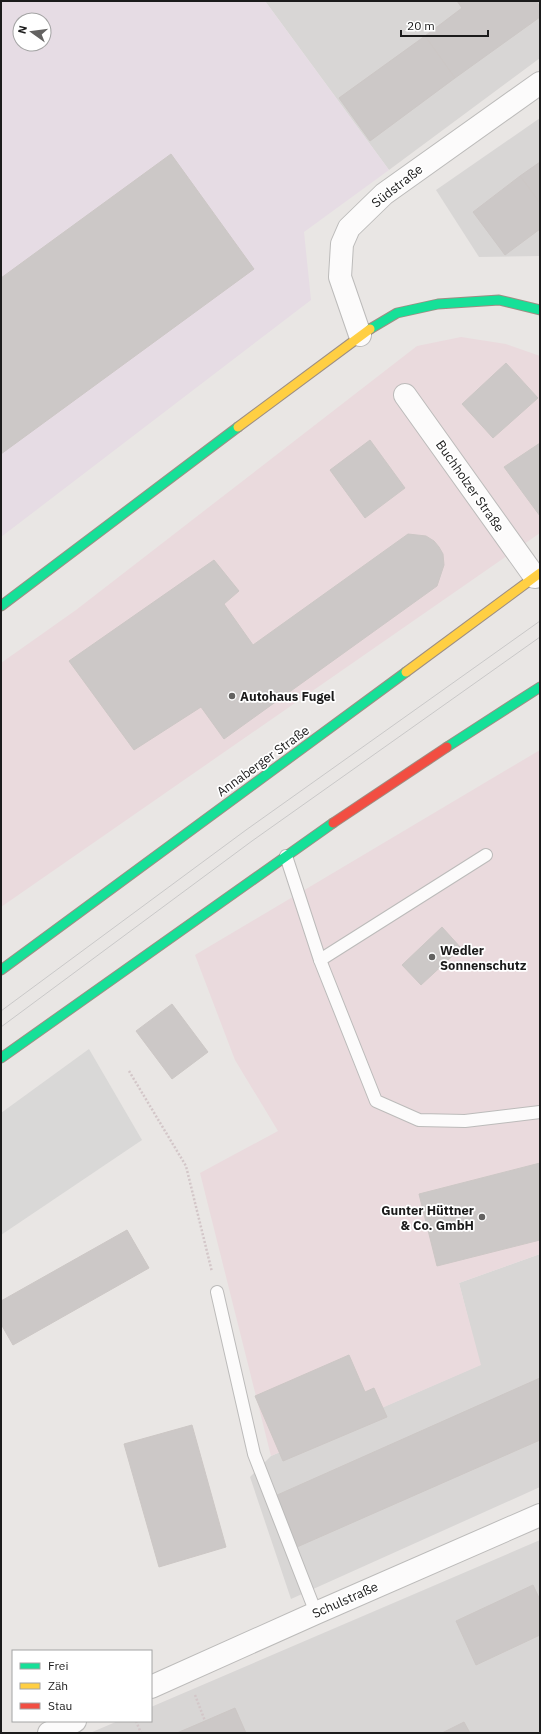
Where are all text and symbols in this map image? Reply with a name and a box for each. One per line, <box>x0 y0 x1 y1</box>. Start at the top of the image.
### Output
north arrow <box>12 12 52 52</box>
scale bar <box>401 12 488 38</box>
text: 20 m <box>407 18 435 33</box>
text: N <box>15 24 30 35</box>
street label: Südstraße <box>368 161 426 211</box>
street label: Buchholzer Straße <box>432 437 508 535</box>
place label: Autohaus Fugel <box>240 688 335 705</box>
marker: Autohaus Fugel <box>227 691 237 701</box>
street label: Annaberger Straße <box>213 722 313 800</box>
place label: Wedler Sonnenschutz <box>440 942 527 974</box>
marker: Wedler Sonnenschutz <box>427 952 437 962</box>
place label: Gunter Hüttner & Co. GmbH <box>381 1202 474 1234</box>
marker: Gunter Hüttner & Co. GmbH <box>477 1212 487 1222</box>
street label: Schulstraße <box>309 1578 381 1622</box>
legend <box>12 1650 152 1722</box>
text: Frei <box>48 1658 68 1673</box>
text: Zäh <box>48 1678 68 1693</box>
text: Stau <box>48 1698 72 1713</box>

